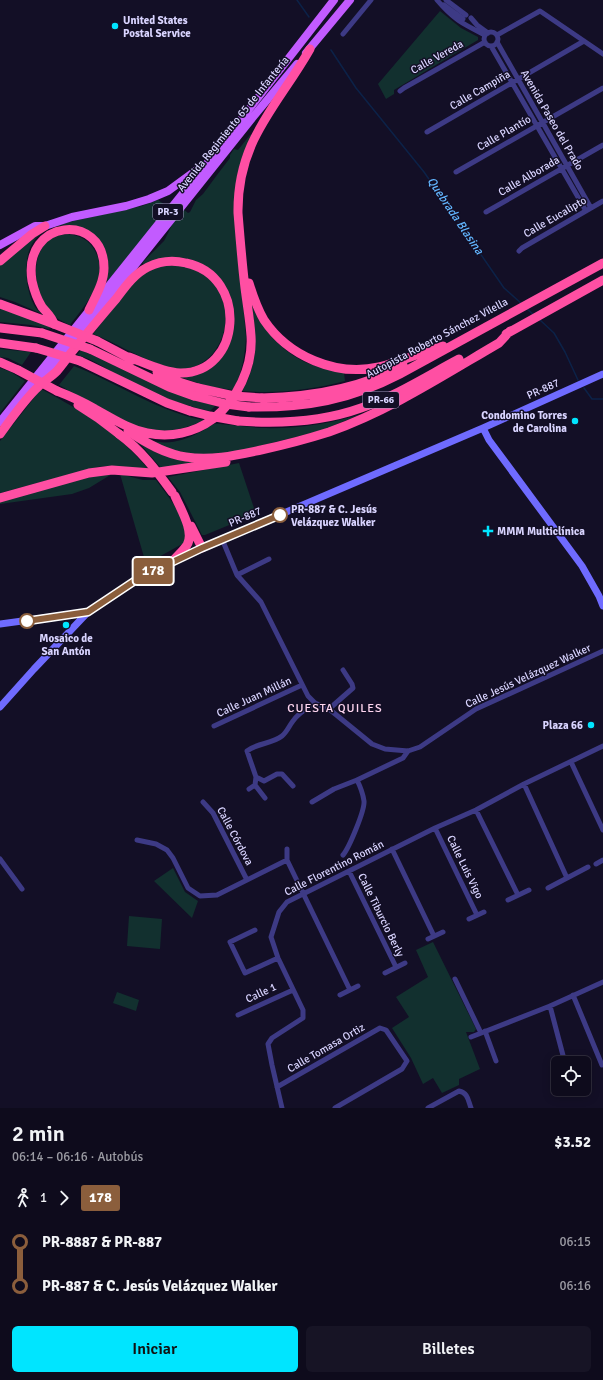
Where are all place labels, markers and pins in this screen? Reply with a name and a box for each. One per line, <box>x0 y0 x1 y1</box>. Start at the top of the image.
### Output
place label: United States Postal Service <box>123 14 191 40</box>
marker: United States Postal Service <box>110 21 120 31</box>
place label: Condomino Torres de Carolina <box>481 409 567 435</box>
marker: Condomino Torres de Carolina <box>570 416 580 426</box>
place label: PR-887 & C. Jesús Velázquez Walker <box>291 503 377 529</box>
marker: PR-887 & C. Jesús Velázquez Walker <box>272 507 288 523</box>
marker: MMM Multiclínica <box>482 525 494 537</box>
place label: MMM Multiclínica <box>497 525 585 538</box>
unlabelled marker <box>19 613 35 629</box>
marker: Mosaico de San Antón <box>61 620 71 630</box>
place label: Mosaico de San Antón <box>39 632 93 658</box>
place label: Plaza 66 <box>543 719 583 732</box>
marker: Plaza 66 <box>586 720 596 730</box>

